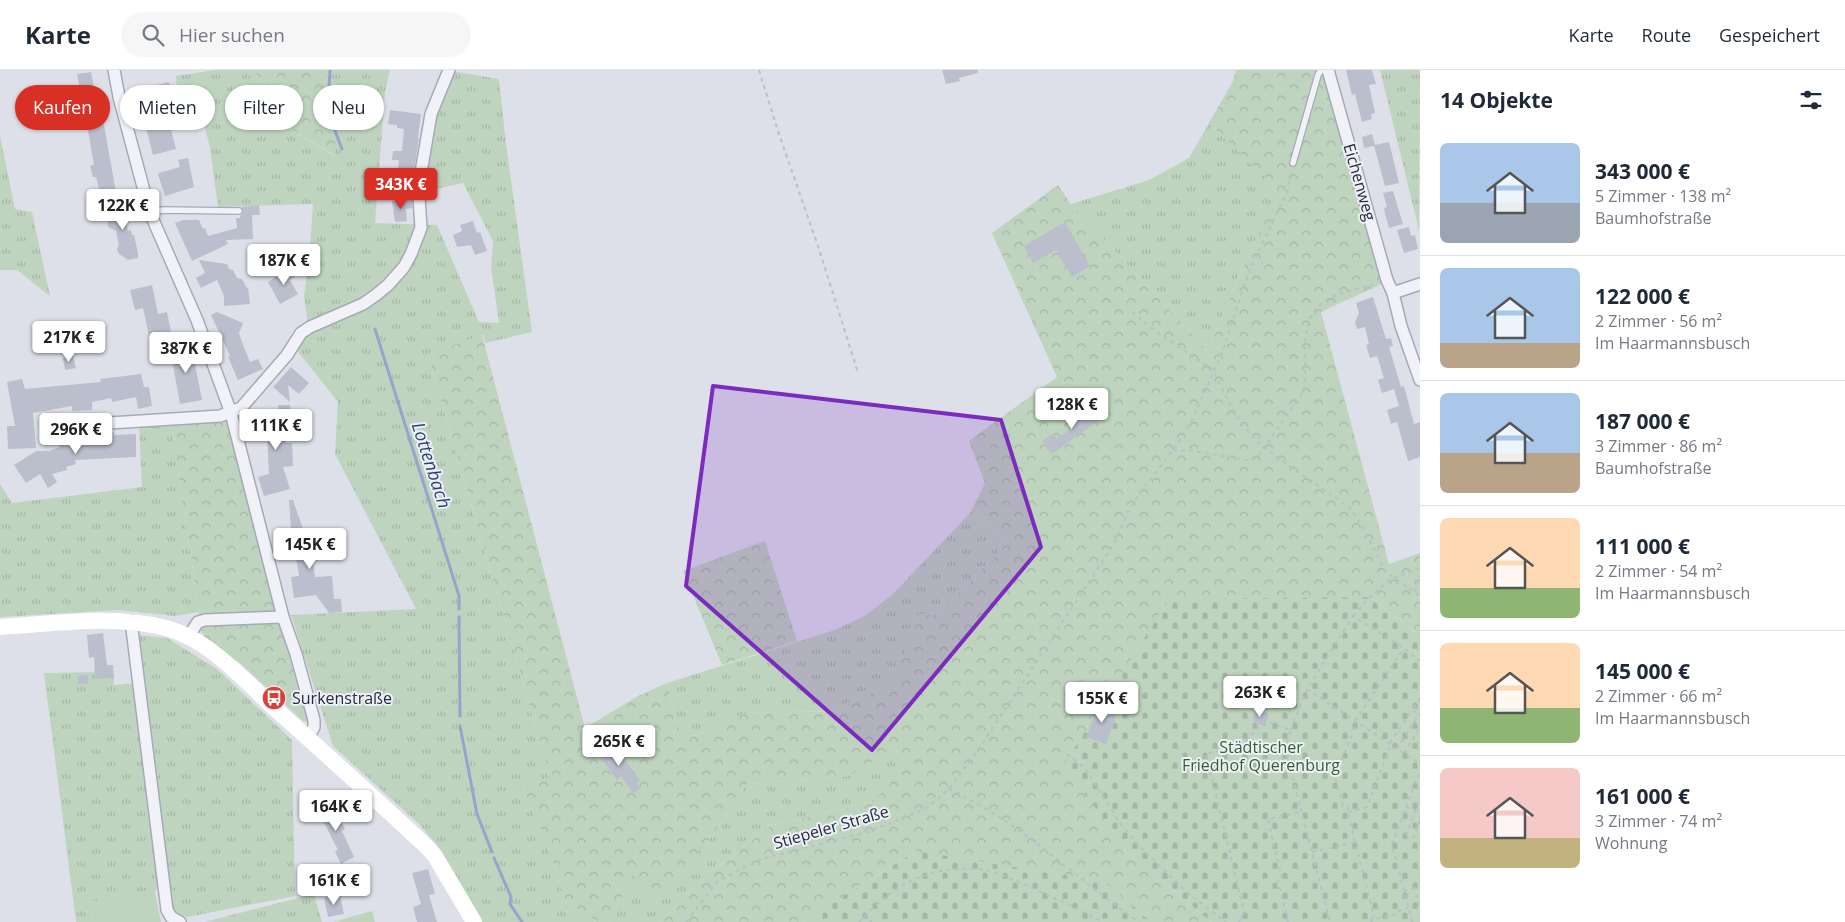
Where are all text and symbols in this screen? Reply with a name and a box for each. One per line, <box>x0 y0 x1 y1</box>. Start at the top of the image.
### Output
search box <box>121 12 471 57</box>
text: Karte <box>25 18 91 51</box>
icon: search <box>139 21 167 49</box>
text: Hier suchen <box>179 22 285 48</box>
text: Karte <box>1569 23 1614 47</box>
text: Route <box>1642 23 1691 47</box>
text: Gespeichert <box>1719 23 1820 47</box>
chip: Kaufen <box>15 85 110 130</box>
chip: Mieten <box>120 85 215 130</box>
chip: Filter <box>225 85 303 130</box>
chip: Neu <box>313 85 384 130</box>
text: 14 Objekte <box>1440 86 1553 114</box>
icon: filters <box>1797 86 1825 114</box>
street label: Eichenweg <box>1338 141 1382 223</box>
text: 343 000 € <box>1595 157 1690 185</box>
icon: home <box>1480 163 1540 223</box>
pin: 343K € <box>360 168 442 210</box>
text: 343K € <box>375 173 427 195</box>
text: 5 Zimmer · 138 m² <box>1595 185 1731 207</box>
pin: 122K € <box>82 189 164 231</box>
text: 122K € <box>97 194 149 216</box>
text: Baumhofstraße <box>1595 207 1711 229</box>
pin: 187K € <box>243 244 325 286</box>
text: 187K € <box>258 249 310 271</box>
text: 122 000 € <box>1595 282 1690 310</box>
icon: home <box>1480 288 1540 348</box>
text: 2 Zimmer · 56 m² <box>1595 310 1722 332</box>
pin: 217K € <box>28 320 110 363</box>
text: 217K € <box>43 326 95 348</box>
pin: 387K € <box>145 332 227 374</box>
text: Im Haarmannsbusch <box>1595 332 1750 354</box>
text: 387K € <box>160 337 212 359</box>
pin: 128K € <box>1031 388 1113 430</box>
text: 128K € <box>1046 393 1098 415</box>
text: 187 000 € <box>1595 407 1690 435</box>
pin: 111K € <box>235 408 317 451</box>
pin: 296K € <box>35 412 117 455</box>
icon: home <box>1480 413 1540 473</box>
text: 111K € <box>250 414 302 436</box>
text: 296K € <box>50 418 102 440</box>
water label: Lottenbach <box>407 419 457 511</box>
text: 3 Zimmer · 86 m² <box>1595 435 1722 457</box>
text: Baumhofstraße <box>1595 457 1711 479</box>
pin: 145K € <box>269 528 351 570</box>
text: 111 000 € <box>1595 532 1690 560</box>
text: 145K € <box>284 533 336 555</box>
icon: home <box>1480 538 1540 598</box>
text: 2 Zimmer · 54 m² <box>1595 560 1722 582</box>
text: Im Haarmannsbusch <box>1595 582 1750 604</box>
text: 145 000 € <box>1595 657 1690 685</box>
icon: home <box>1480 663 1540 723</box>
pin: 263K € <box>1219 676 1301 718</box>
text: 263K € <box>1234 681 1286 703</box>
pin: 155K € <box>1061 682 1143 724</box>
bus stop icon: Surkenstraße <box>261 685 287 711</box>
text: 2 Zimmer · 66 m² <box>1595 685 1722 707</box>
place label: Surkenstraße <box>292 687 392 709</box>
text: 155K € <box>1076 687 1128 709</box>
text: Im Haarmannsbusch <box>1595 707 1750 729</box>
pin: 265K € <box>578 724 660 767</box>
text: 265K € <box>593 730 645 752</box>
park label: Städtischer Friedhof Querenburg <box>1182 736 1340 776</box>
text: 161 000 € <box>1595 782 1690 810</box>
icon: home <box>1480 788 1540 848</box>
pin: 164K € <box>295 790 377 832</box>
text: 164K € <box>310 795 362 817</box>
street label: Stiepeler Straße <box>771 800 891 854</box>
text: 3 Zimmer · 74 m² <box>1595 810 1722 832</box>
text: Wohnung <box>1595 832 1667 854</box>
pin: 161K € <box>293 864 375 906</box>
text: 161K € <box>308 869 360 891</box>

